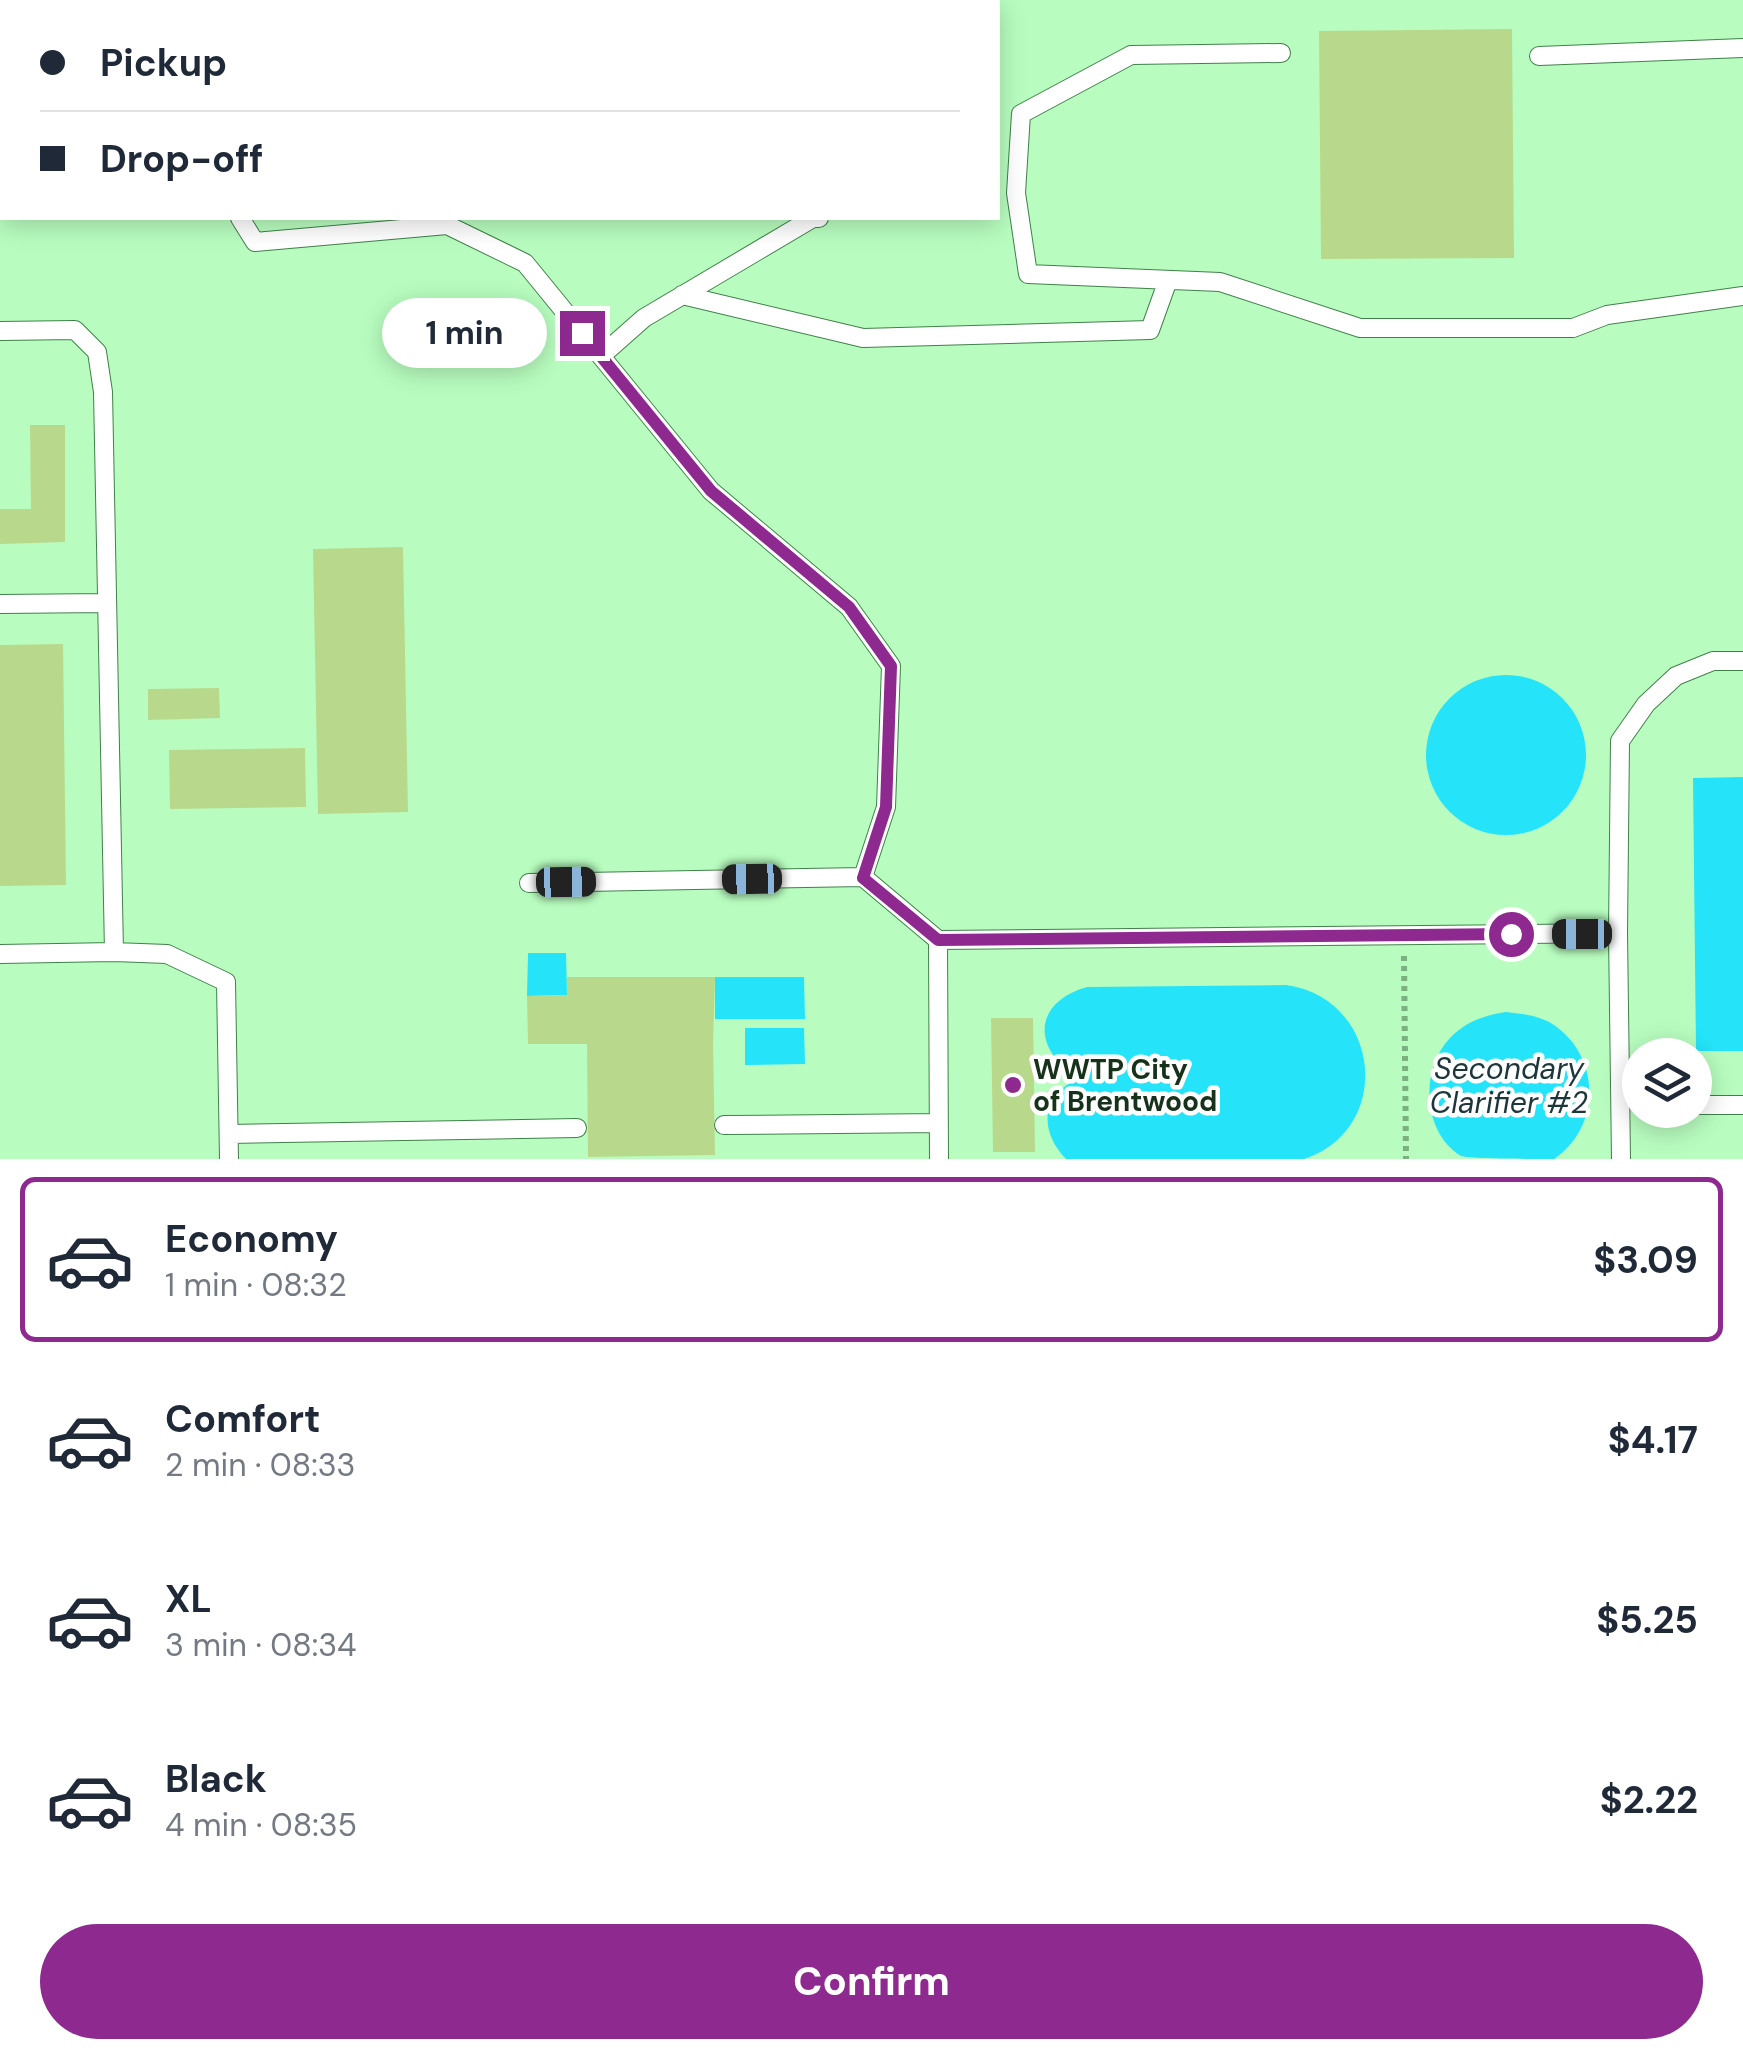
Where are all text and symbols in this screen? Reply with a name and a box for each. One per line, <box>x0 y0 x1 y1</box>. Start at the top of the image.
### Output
text: Pickup <box>100 38 227 88</box>
text: Drop-off <box>100 134 263 184</box>
callout: 1 min <box>382 298 547 368</box>
route end <box>560 311 605 356</box>
text: 1 min <box>426 312 503 354</box>
car <box>722 863 782 895</box>
car <box>536 866 596 898</box>
route start <box>1489 912 1534 957</box>
car <box>1552 919 1612 949</box>
map controls <box>1622 1038 1712 1128</box>
button: layers <box>1622 1038 1712 1128</box>
water label: Secondary Clarifier #2 <box>1430 1049 1588 1122</box>
place label: WWTP City of Brentwood <box>1033 1051 1217 1120</box>
marker: WWTP City of Brentwood <box>1002 1074 1024 1096</box>
text: Economy <box>165 1214 338 1264</box>
icon: car <box>45 1215 135 1305</box>
text: $3.09 <box>1593 1235 1698 1285</box>
text: 1 min · 08:32 <box>165 1264 347 1306</box>
text: Comfort <box>165 1394 321 1444</box>
icon: car <box>45 1395 135 1485</box>
text: $4.17 <box>1608 1415 1698 1465</box>
text: 2 min · 08:33 <box>165 1444 356 1486</box>
text: XL <box>165 1574 212 1624</box>
icon: car <box>45 1575 135 1665</box>
text: $5.25 <box>1596 1595 1698 1645</box>
text: 3 min · 08:34 <box>165 1624 357 1666</box>
text: Black <box>165 1754 267 1804</box>
icon: car <box>45 1755 135 1845</box>
text: $2.22 <box>1600 1775 1698 1825</box>
text: 4 min · 08:35 <box>165 1804 357 1846</box>
button: Confirm <box>40 1924 1703 2039</box>

